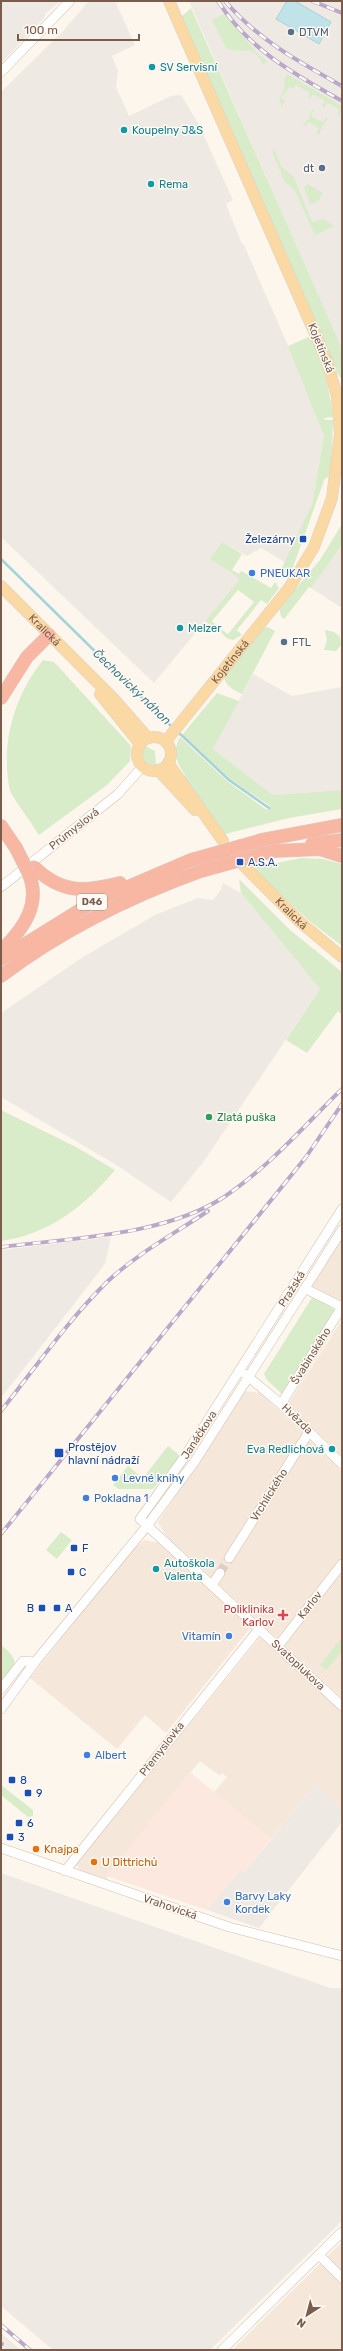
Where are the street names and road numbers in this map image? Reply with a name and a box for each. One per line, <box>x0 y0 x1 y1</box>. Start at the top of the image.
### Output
street label: Kojetínská <box>305 321 337 375</box>
street label: Kralická <box>26 611 64 649</box>
street label: Kojetínská <box>208 637 251 686</box>
street label: Průmyslová <box>46 805 102 853</box>
road number: D46 <box>77 894 107 910</box>
street label: Kralická <box>273 895 310 932</box>
street label: Pražská <box>276 1269 308 1309</box>
street label: Švabinského <box>288 1325 334 1387</box>
street label: Hvězda <box>279 1401 315 1437</box>
street label: Janáčkova <box>178 1408 220 1462</box>
street label: Vrchlického <box>248 1466 290 1524</box>
street label: Karlov <box>295 1589 325 1621</box>
street label: Svatoplukova <box>268 1637 328 1693</box>
street label: Přemyslovka <box>137 1719 187 1779</box>
street label: Vrahovická <box>141 1892 199 1922</box>

